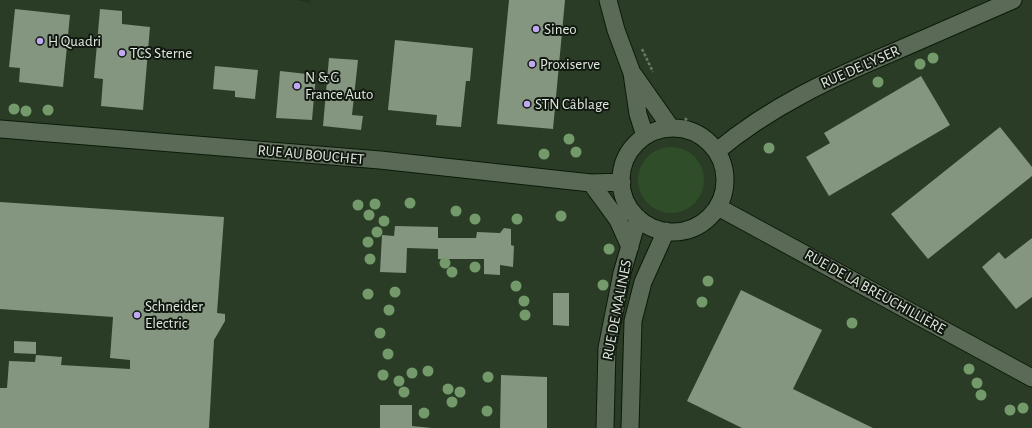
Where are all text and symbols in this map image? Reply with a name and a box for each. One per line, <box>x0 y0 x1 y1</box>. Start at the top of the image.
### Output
place label: Sineo <box>544 20 577 38</box>
marker: Sineo <box>531 24 541 34</box>
place label: H Quadri <box>48 32 101 50</box>
marker: H Quadri <box>35 36 45 46</box>
street label: RUE DE L'YSER <box>818 42 902 92</box>
place label: TCS Sterne <box>130 44 192 62</box>
marker: TCS Sterne <box>117 48 127 58</box>
place label: Proxiserve <box>540 55 600 73</box>
marker: Proxiserve <box>527 59 537 69</box>
place label: N & G France Auto <box>305 68 373 103</box>
marker: N & G France Auto <box>292 81 302 91</box>
place label: STN Câblage <box>535 95 609 113</box>
marker: STN Câblage <box>522 99 532 109</box>
street label: RUE AU BOUCHET <box>257 141 365 169</box>
street label: RUE DE LA BREUCHILLIÈRE <box>801 246 949 338</box>
street label: RUE DE MALINES <box>598 258 636 362</box>
place label: Schneider Electric <box>145 297 203 332</box>
marker: Schneider Electric <box>132 310 142 320</box>

